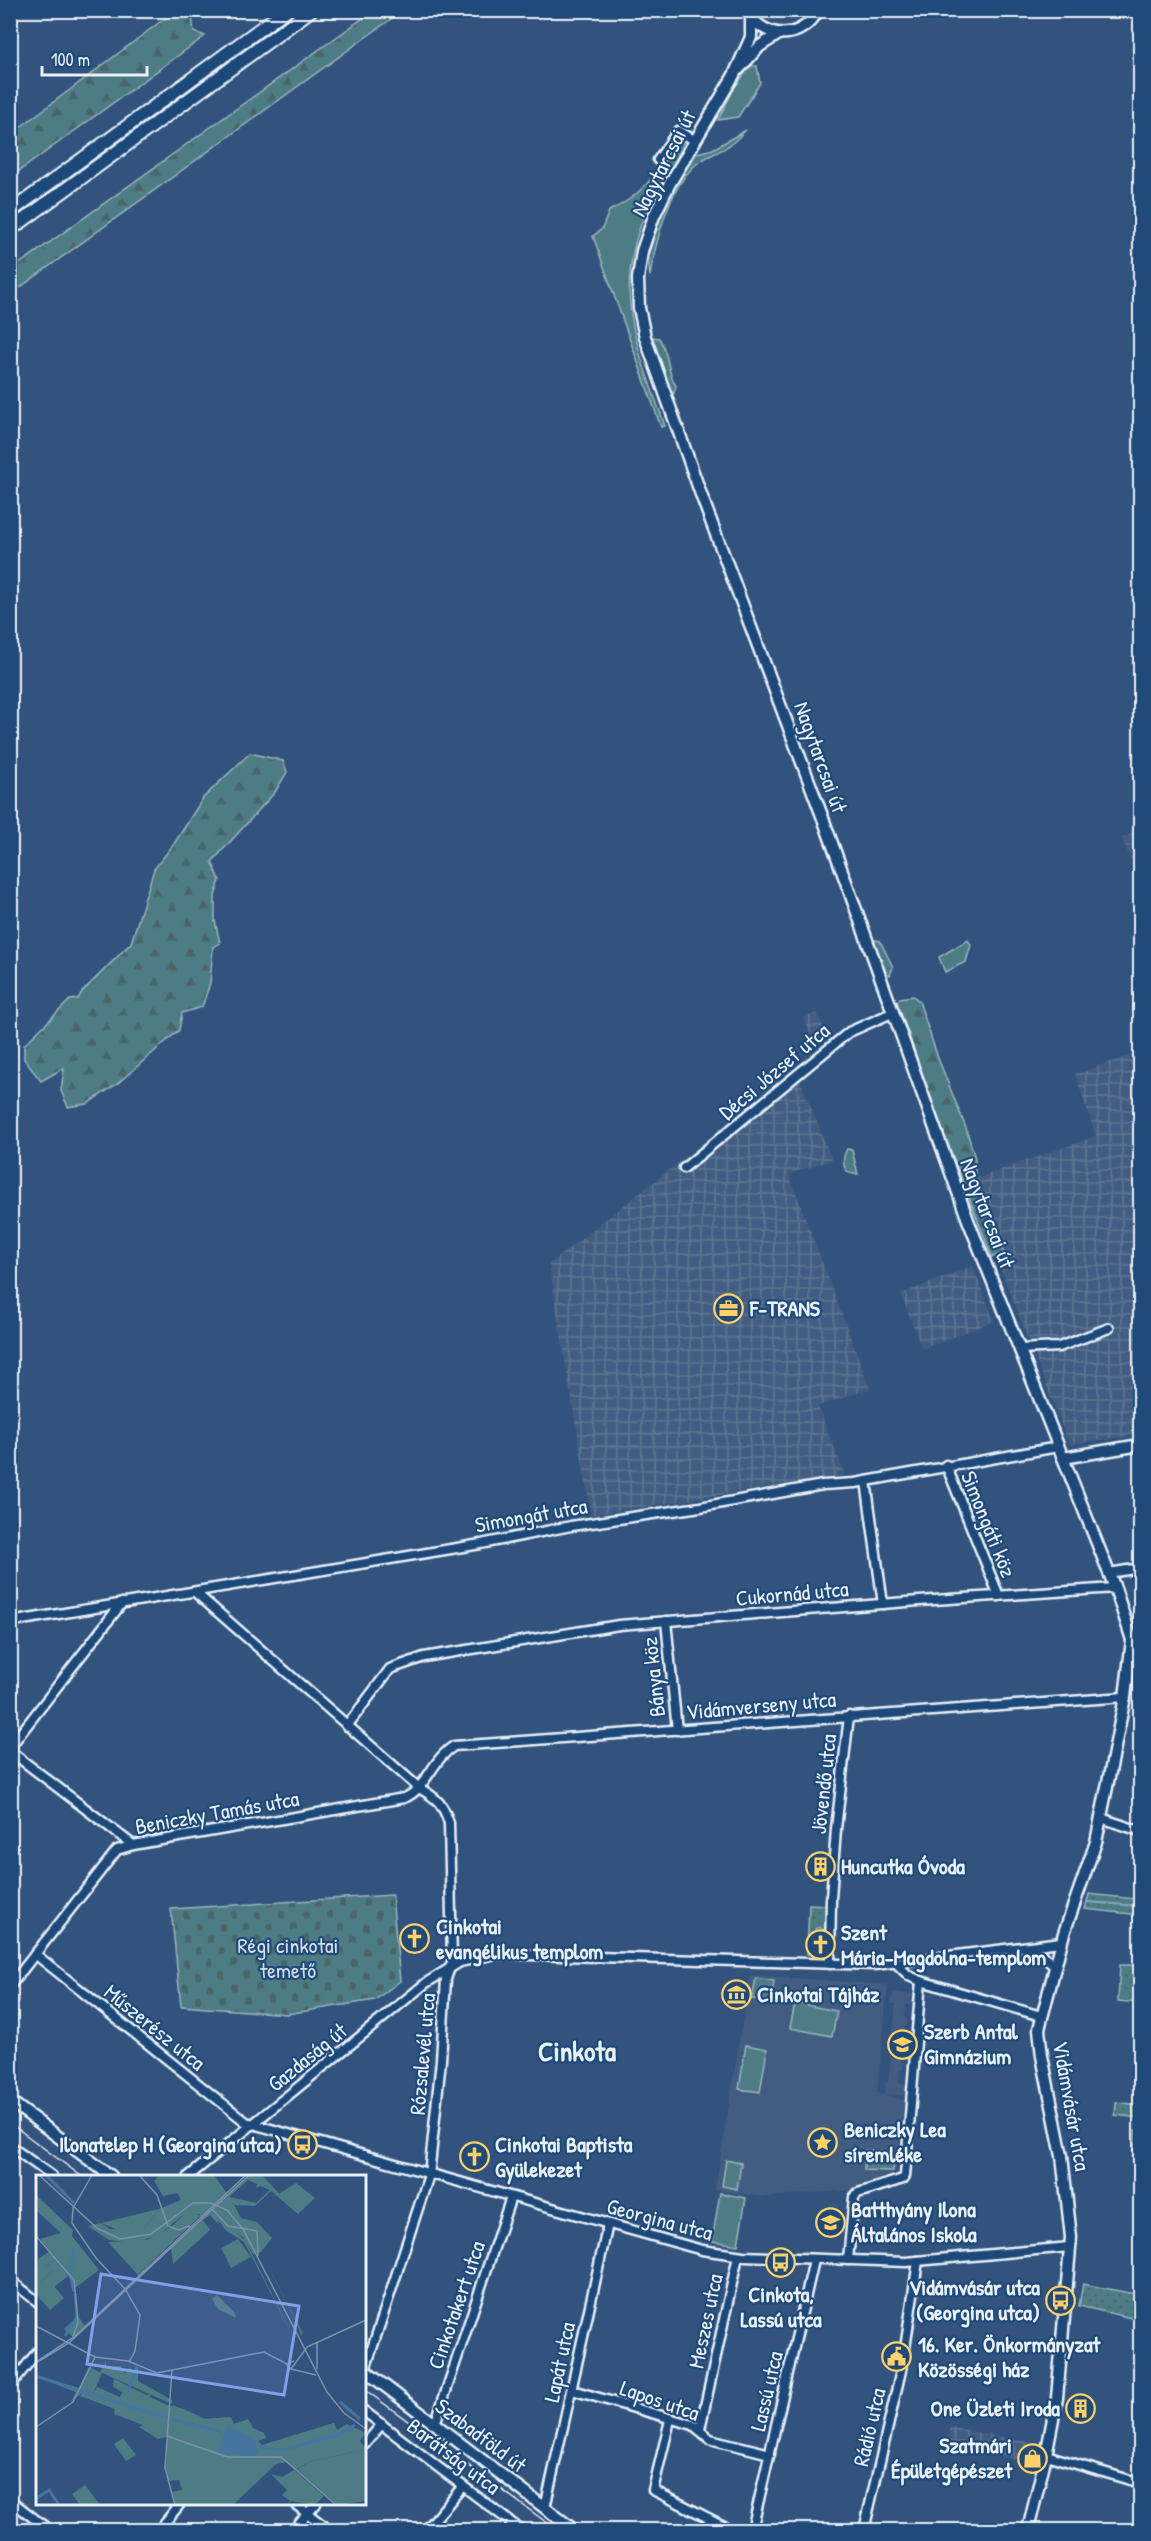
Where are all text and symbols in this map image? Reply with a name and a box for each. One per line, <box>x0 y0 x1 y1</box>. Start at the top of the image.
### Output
scale bar <box>42 39 147 77</box>
text: 100 m <box>51 47 90 72</box>
street label: Nagytarcsai út <box>623 104 703 222</box>
street label: Nagytarcsai út <box>787 697 855 817</box>
street label: Décsi József utca <box>712 1015 836 1126</box>
street label: Nagytarcsai út <box>953 1153 1023 1273</box>
office icon: F-TRANS <box>713 1292 745 1324</box>
place label: F-TRANS <box>749 1293 821 1323</box>
street label: Simongáti köz <box>954 1466 1024 1582</box>
street label: Simongát utca <box>473 1490 590 1540</box>
street label: Cukornád utca <box>734 1573 850 1613</box>
street label: Bánya köz <box>634 1636 672 1718</box>
street label: Vidámverseny utca <box>685 1683 838 1727</box>
street label: Jövendő utca <box>803 1732 843 1836</box>
street label: Beniczky Tamás utca <box>133 1783 302 1841</box>
building icon: Huncutka Óvoda <box>804 1850 836 1882</box>
place label: Huncutka Óvoda <box>841 1851 965 1881</box>
place label: Cinkotai evangélikus templom <box>436 1911 603 1967</box>
place label: Szent Mária-Magdolna-templom <box>841 1917 1046 1973</box>
church icon: Cinkotai evangélikus templom <box>399 1923 431 1955</box>
church icon: Szent Mária-Magdolna-templom <box>804 1929 836 1961</box>
park label: Régi cinkotai temető <box>237 1930 339 1985</box>
street label: Műszerész utca <box>98 1977 212 2077</box>
museum icon: Cinkotai Tájház <box>720 1978 752 2010</box>
place label: Cinkotai Tájház <box>757 1979 880 2009</box>
street label: Rózsalevél utca <box>402 1992 442 2116</box>
street label: Gazdaság út <box>261 2015 353 2098</box>
place label: Szerb Antal Gimnázium <box>924 2016 1019 2071</box>
school or university icon: Szerb Antal Gimnázium <box>887 2028 919 2060</box>
district label: Cinkota <box>538 2032 616 2070</box>
street label: Vidámvásár utca <box>1046 2039 1098 2173</box>
place label: Beniczky Lea síremléke <box>844 2114 946 2169</box>
place icon: Beniczky Lea síremléke <box>807 2126 839 2158</box>
bus stop icon: Ilonatelep H (Georgina utca) <box>287 2128 319 2160</box>
place label: Ilonatelep H (Georgina utca) <box>59 2129 282 2160</box>
place label: Cinkotai Baptista Gyülekezet <box>495 2129 633 2185</box>
church icon: Cinkotai Baptista Gyülekezet <box>458 2141 490 2173</box>
inset map <box>36 2175 366 2505</box>
street label: Georgina utca <box>604 2190 717 2248</box>
place label: Batthyány Ilona Általános Iskola <box>851 2194 977 2249</box>
school or university icon: Batthyány Ilona Általános Iskola <box>814 2206 846 2238</box>
street label: Cinkotakert utca <box>420 2237 492 2373</box>
bus stop icon: Cinkota, Lassú utca <box>765 2246 797 2278</box>
street label: Meszes utca <box>680 2271 730 2371</box>
place label: Vidámvásár utca (Georgina utca) <box>909 2272 1040 2328</box>
place label: Cinkota, Lassú utca <box>740 2279 822 2334</box>
bus stop icon: Vidámvásár utca (Georgina utca) <box>1045 2284 1077 2316</box>
street label: Lapát utca <box>536 2319 582 2405</box>
place label: 16. Ker. Önkormányzat Közösségi ház <box>918 2329 1102 2385</box>
public building icon: 16. Ker. Önkormányzat Közösségi ház <box>881 2341 913 2373</box>
street label: Lassú utca <box>742 2348 790 2434</box>
street label: Lapos utca <box>616 2372 704 2428</box>
street label: Rádió utca <box>845 2384 893 2469</box>
street label: Szabadföld út <box>429 2391 533 2479</box>
building icon: One Üzleti Iroda <box>1065 2392 1097 2424</box>
place label: One Üzleti Iroda <box>931 2393 1060 2423</box>
street label: Barátság utca <box>401 2411 507 2501</box>
place label: Szatmári Épületgépészet <box>891 2430 1013 2486</box>
shop icon: Szatmári Épületgépészet <box>1017 2442 1049 2474</box>

